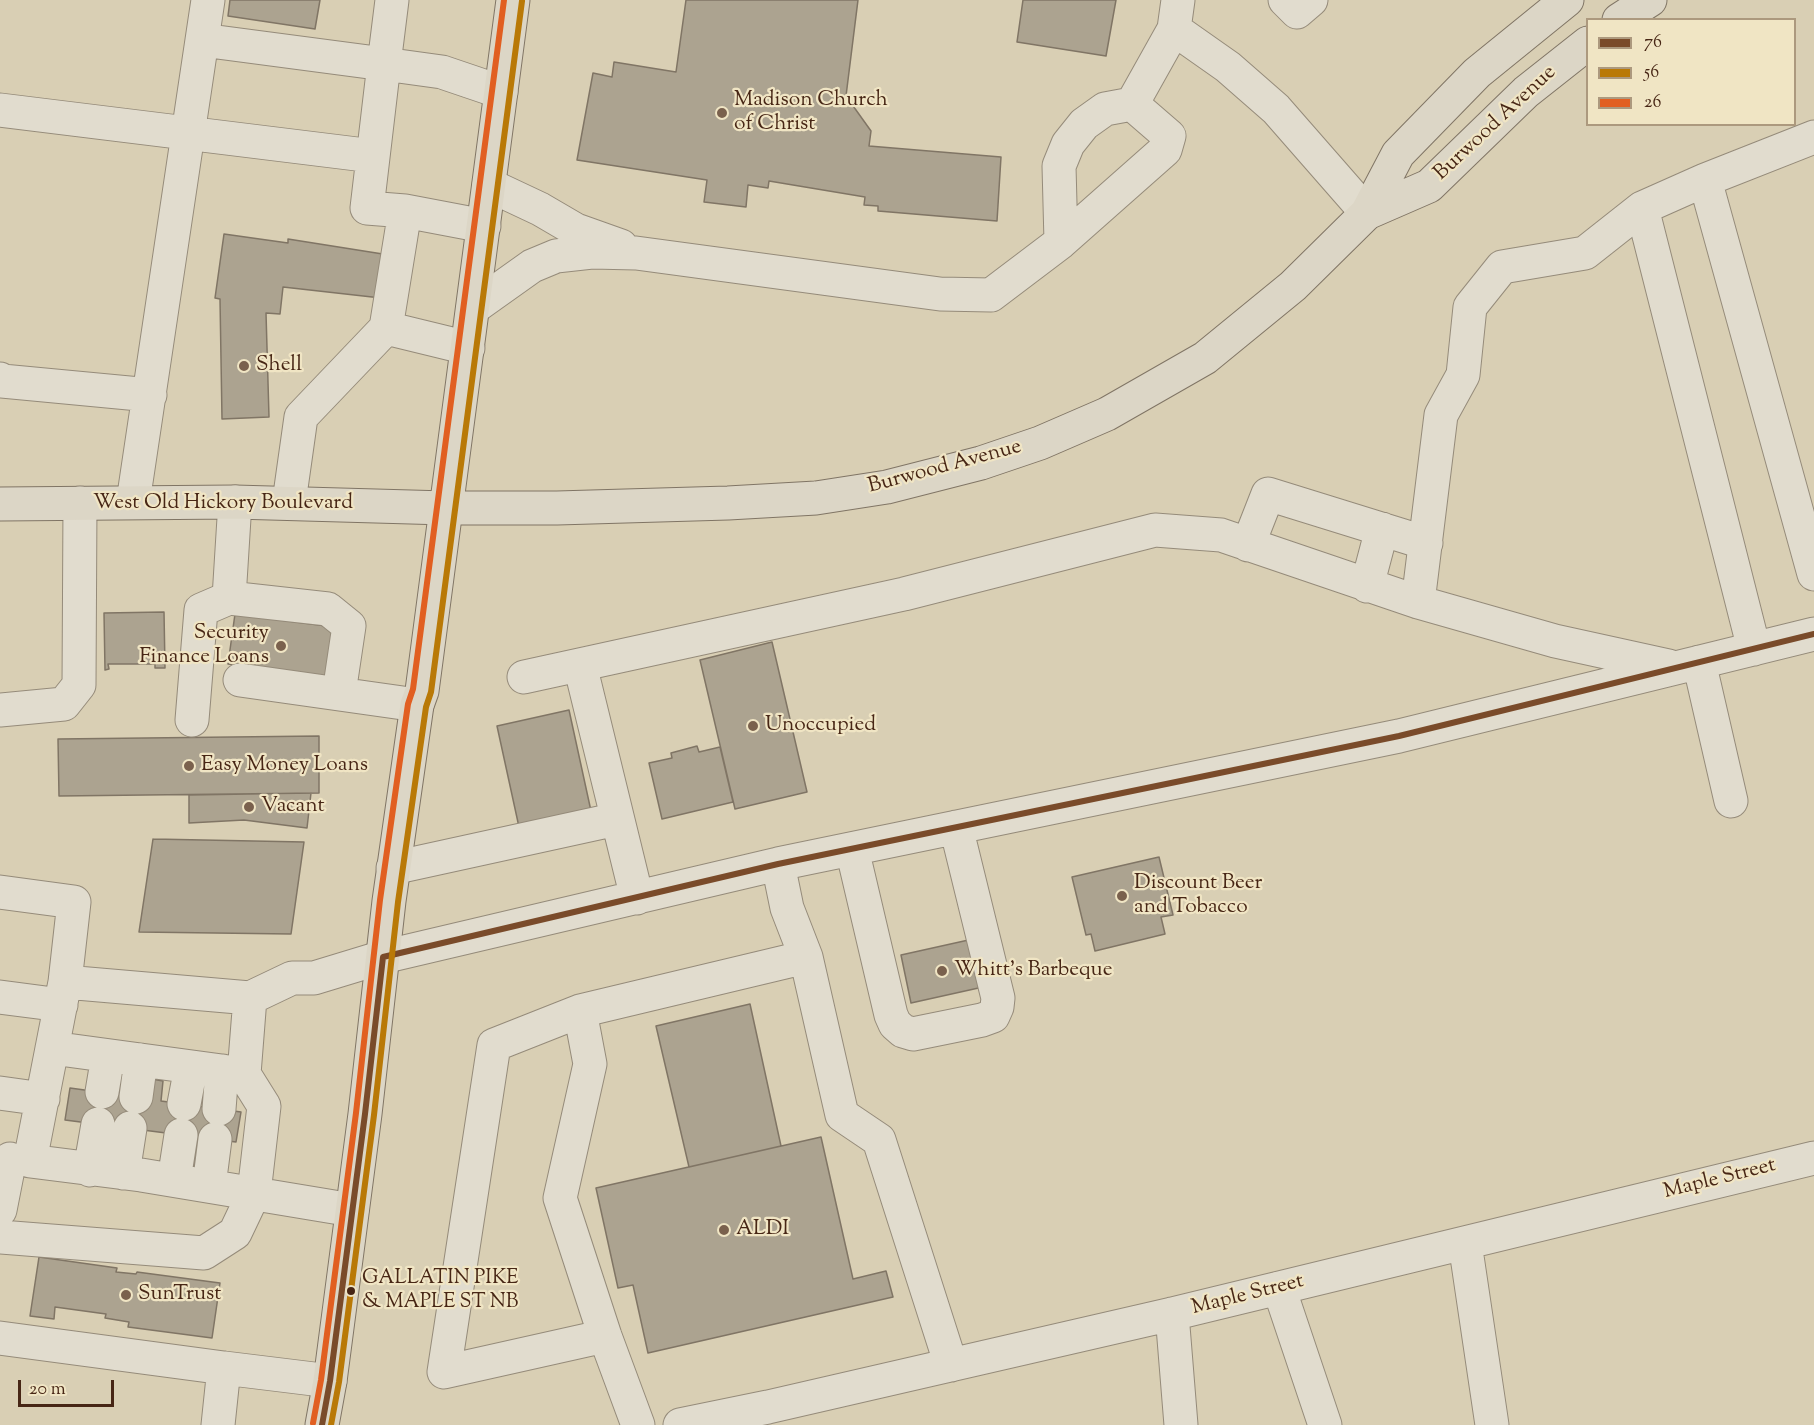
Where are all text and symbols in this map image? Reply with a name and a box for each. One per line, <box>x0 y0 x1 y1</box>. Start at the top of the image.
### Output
legend <box>1586 18 1796 126</box>
text: 76 <box>1644 30 1662 56</box>
text: 56 <box>1644 60 1659 86</box>
street label: Burwood Avenue <box>1430 61 1562 187</box>
place label: Madison Church of Christ <box>734 88 888 138</box>
text: 26 <box>1644 90 1661 116</box>
marker: Madison Church of Christ <box>715 106 729 120</box>
place label: Shell <box>256 353 302 379</box>
marker: Shell <box>237 359 251 373</box>
street label: Burwood Avenue <box>866 435 1024 501</box>
street label: West Old Hickory Boulevard <box>93 491 353 517</box>
place label: Security Finance Loans <box>139 621 269 671</box>
marker: Security Finance Loans <box>274 639 288 653</box>
place label: Unoccupied <box>765 713 876 739</box>
marker: Unoccupied <box>746 719 760 733</box>
place label: Easy Money Loans <box>201 753 368 779</box>
marker: Easy Money Loans <box>182 759 196 773</box>
place label: Vacant <box>261 794 325 820</box>
marker: Vacant <box>242 800 256 814</box>
place label: Discount Beer and Tobacco <box>1134 871 1262 921</box>
marker: Discount Beer and Tobacco <box>1115 889 1129 903</box>
place label: Whitt's Barbeque <box>954 958 1112 984</box>
marker: Whitt's Barbeque <box>935 964 949 978</box>
street label: Maple Street <box>1661 1154 1779 1206</box>
place label: ALDI <box>736 1217 789 1243</box>
marker: ALDI <box>717 1223 731 1237</box>
place label: GALLATIN PIKE & MAPLE ST NB <box>362 1268 518 1315</box>
street label: Maple Street <box>1189 1270 1307 1322</box>
place label: SunTrust <box>138 1282 221 1308</box>
marker: GALLATIN PIKE & MAPLE ST NB <box>345 1285 357 1297</box>
marker: SunTrust <box>119 1288 133 1302</box>
scale bar <box>21 1368 117 1406</box>
text: 20 m <box>29 1377 66 1403</box>

